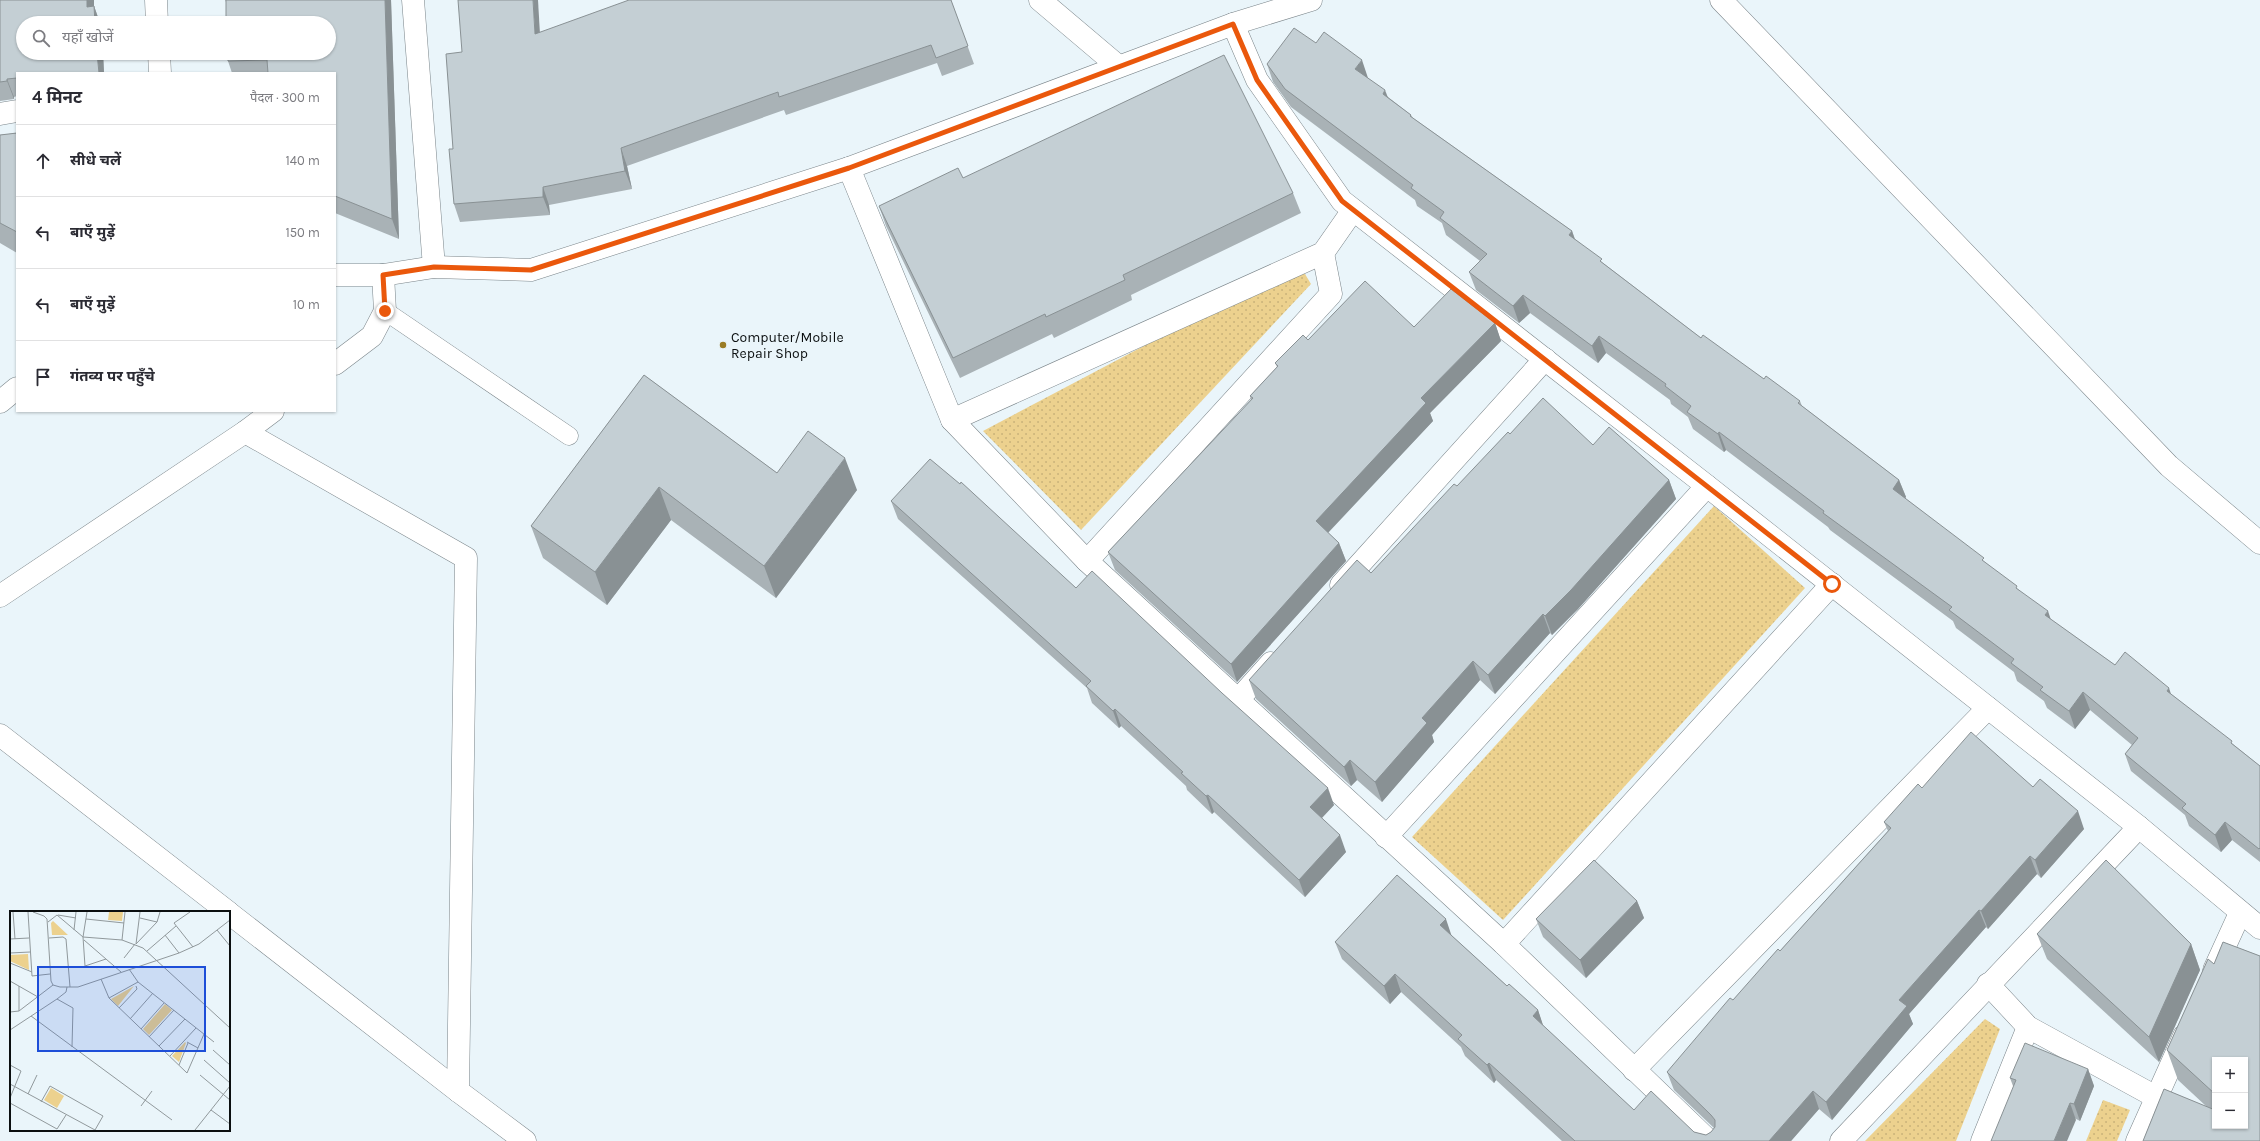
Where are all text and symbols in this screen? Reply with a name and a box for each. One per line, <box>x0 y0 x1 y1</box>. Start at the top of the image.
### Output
search box <box>16 16 336 60</box>
icon: search <box>30 27 52 49</box>
text: यहाँ खोजें <box>62 28 113 46</box>
text: 4 मिनट <box>32 87 82 107</box>
text: पैदल · 300 m <box>250 90 320 105</box>
icon: ahead <box>32 150 54 172</box>
text: सीधे चलें <box>70 151 121 169</box>
text: 140 m <box>285 153 320 168</box>
icon: left <box>32 222 54 244</box>
text: बाएँ मुड़ें <box>70 223 115 241</box>
text: 150 m <box>285 225 320 240</box>
icon: left <box>32 294 54 316</box>
text: बाएँ मुड़ें <box>70 295 115 313</box>
text: 10 m <box>293 297 320 312</box>
route end <box>376 302 394 320</box>
place label: Computer/Mobile Repair Shop <box>731 329 844 362</box>
marker: Computer/Mobile Repair Shop <box>718 340 728 350</box>
icon: arrive <box>32 366 54 388</box>
text: गंतव्य पर पहुँचे <box>70 367 155 385</box>
route start <box>1823 575 1841 593</box>
inset map <box>10 911 230 1131</box>
map controls <box>2212 1057 2248 1129</box>
button: + <box>2212 1057 2248 1093</box>
button: − <box>2212 1093 2248 1129</box>

